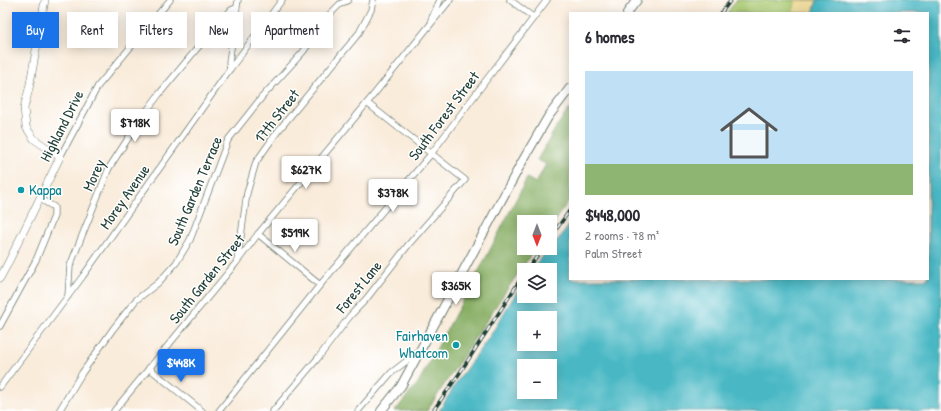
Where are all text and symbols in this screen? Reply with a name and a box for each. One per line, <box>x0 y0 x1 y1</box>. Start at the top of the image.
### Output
chip: Buy <box>12 12 59 48</box>
chip: Rent <box>67 12 118 48</box>
chip: Filters <box>126 12 187 48</box>
chip: New <box>195 12 243 48</box>
chip: Apartment <box>251 12 333 48</box>
text: 6 homes <box>585 25 635 48</box>
icon: filters <box>891 25 913 47</box>
street label: South Forest Street <box>403 66 485 165</box>
street label: 17th Street <box>249 84 305 147</box>
street label: Highland Drive <box>35 86 89 165</box>
icon: home <box>713 97 785 169</box>
pin: $718K <box>107 109 163 143</box>
text: $718K <box>120 113 150 131</box>
street label: South Garden Terrace <box>162 133 227 249</box>
street label: Morey <box>77 155 110 194</box>
pin: $627K <box>278 156 334 190</box>
street label: Morey Avenue <box>95 160 155 233</box>
text: $627K <box>290 160 322 178</box>
place label: Kappa <box>29 179 62 200</box>
pin: $378K <box>365 179 421 213</box>
text: $378K <box>377 183 409 201</box>
marker: Kappa <box>16 185 26 195</box>
text: $448,000 <box>585 203 640 226</box>
north arrow <box>517 215 557 255</box>
map controls <box>517 215 557 399</box>
pin: $519K <box>267 219 323 253</box>
text: $519K <box>281 223 309 241</box>
text: 2 rooms · 78 m² <box>585 226 659 244</box>
street label: South Garden Street <box>164 229 250 328</box>
text: Palm Street <box>585 244 642 262</box>
street label: Forest Lane <box>330 256 386 318</box>
button: layers <box>517 263 557 303</box>
pin: $365K <box>428 272 484 306</box>
text: $365K <box>441 276 471 294</box>
button: + <box>517 311 557 351</box>
place label: Fairhaven Whatcom <box>395 325 448 363</box>
marker: Fairhaven Whatcom <box>451 340 461 350</box>
pin: $448K <box>153 349 209 383</box>
text: $448K <box>167 353 195 371</box>
button: − <box>517 359 557 399</box>

